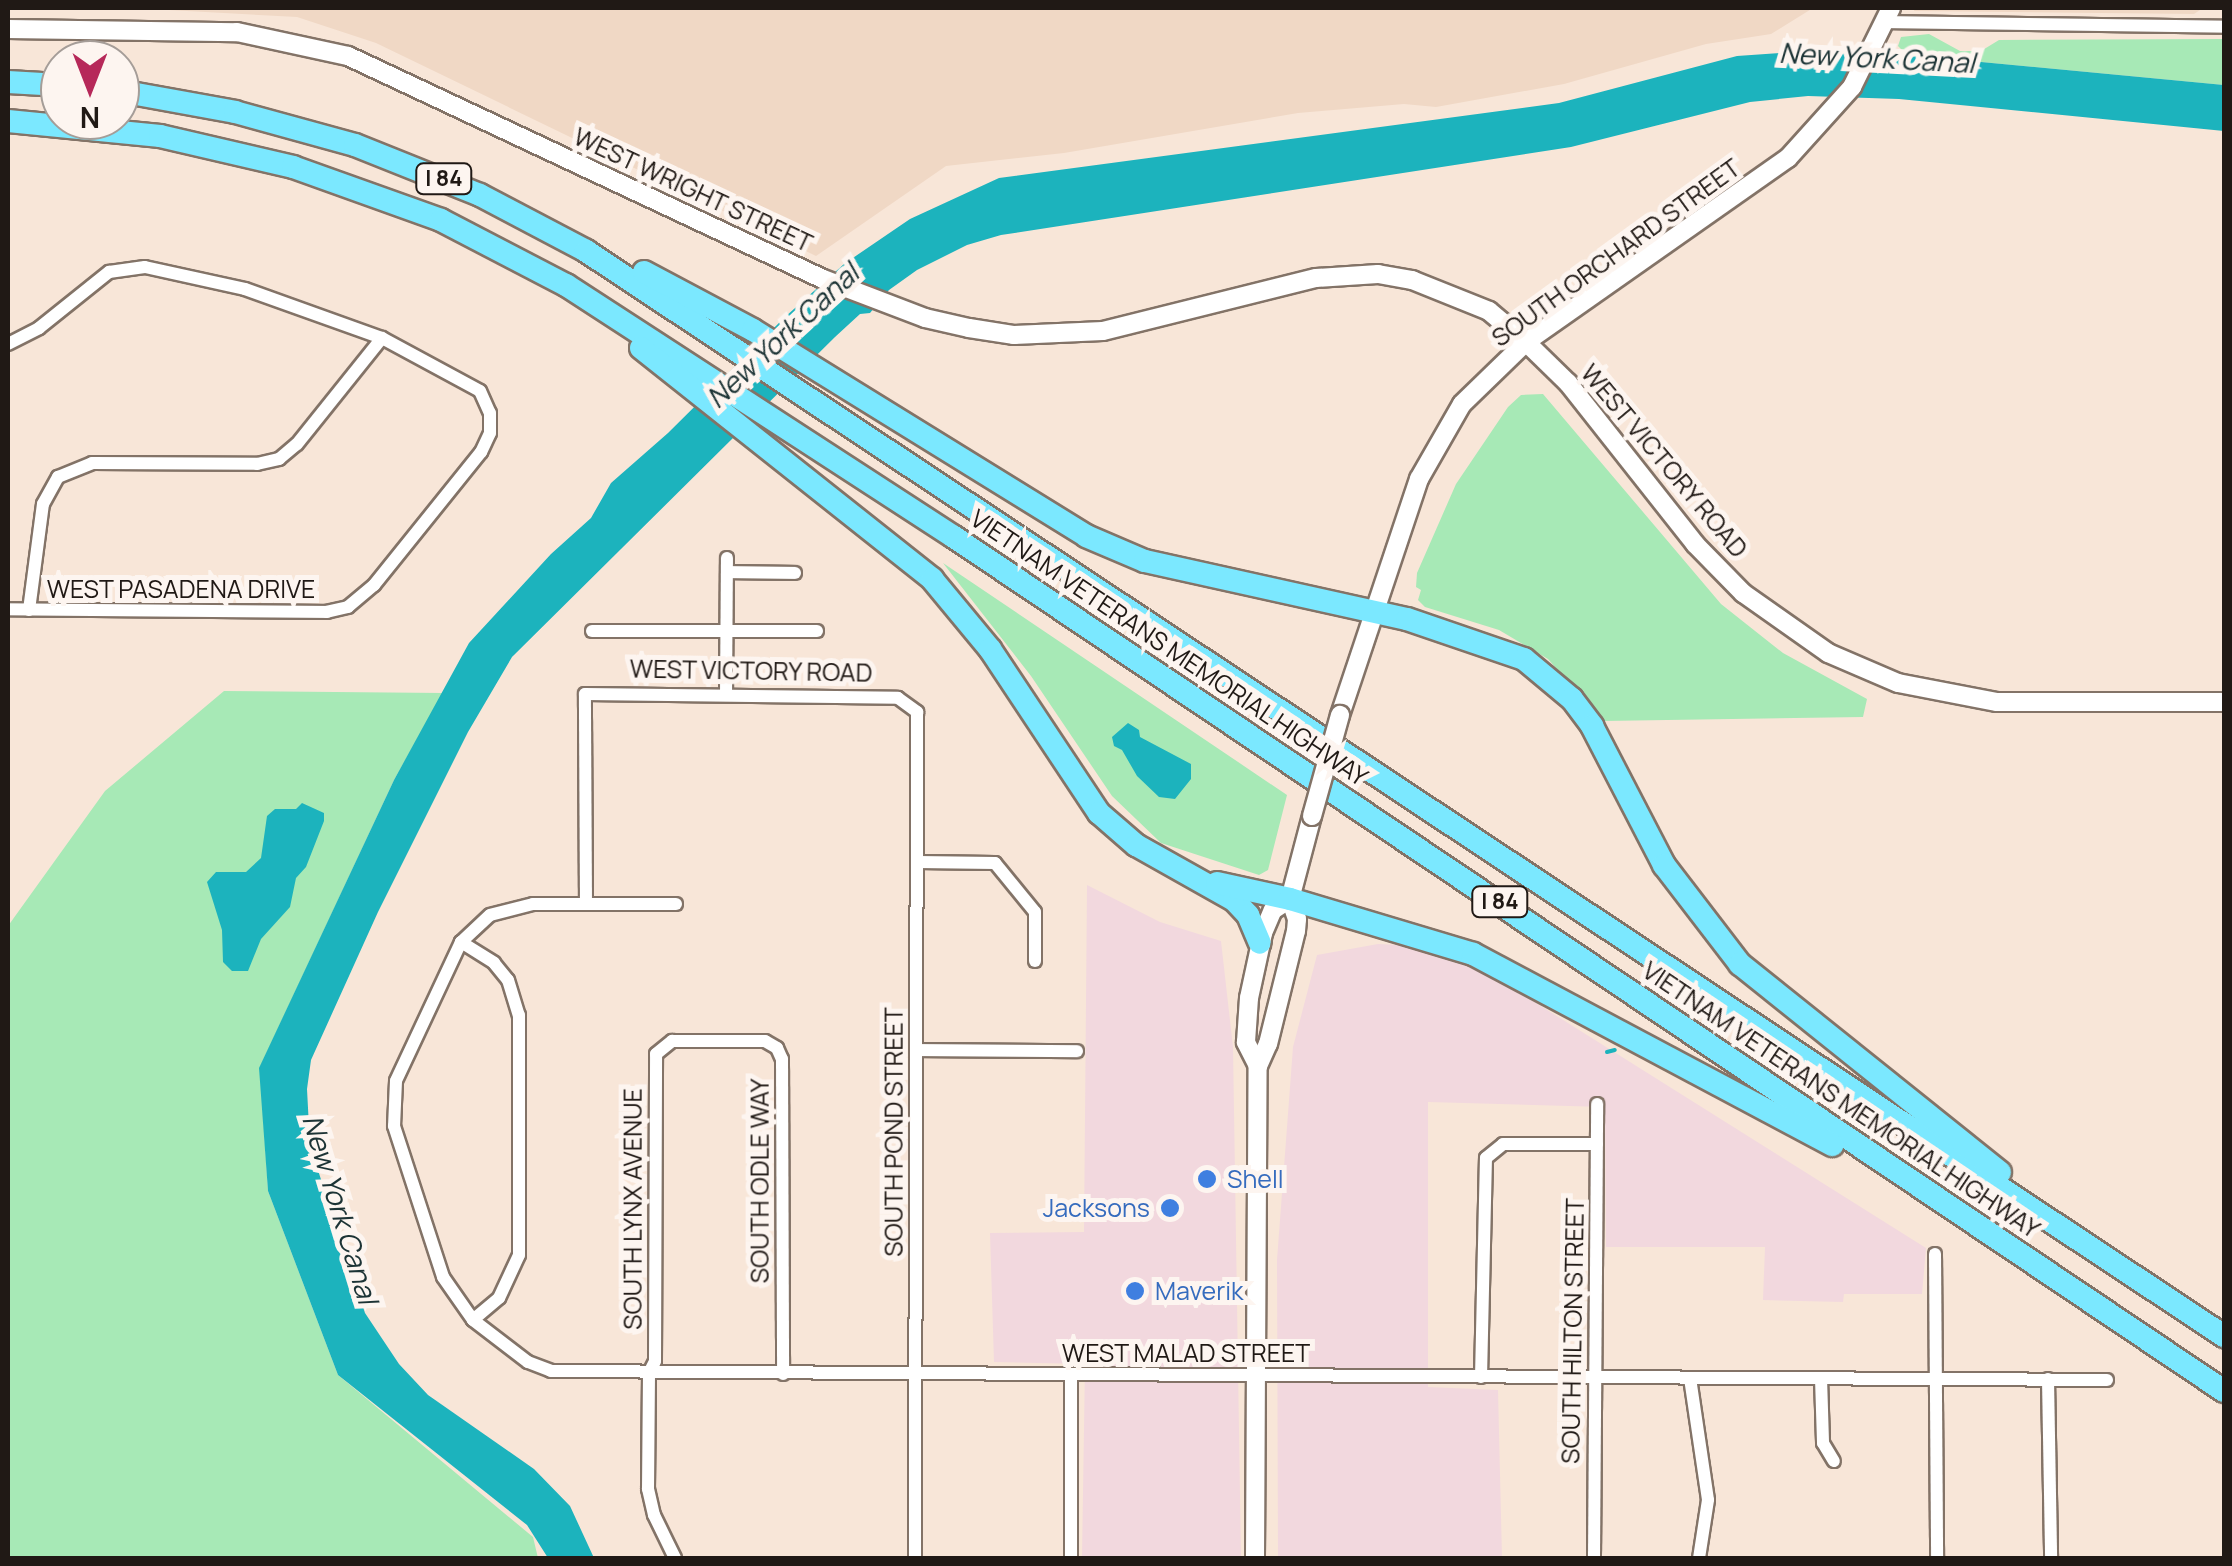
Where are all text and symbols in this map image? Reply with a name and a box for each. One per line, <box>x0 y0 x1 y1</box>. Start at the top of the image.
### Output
water label: New York Canal <box>1778 35 1976 79</box>
north arrow <box>40 40 140 140</box>
text: N <box>80 99 100 137</box>
street label: WEST WRIGHT STREET <box>568 121 818 259</box>
street label: SOUTH ORCHARD STREET <box>1486 153 1746 353</box>
road number: I 84 <box>414 162 474 196</box>
water label: New York Canal <box>699 256 865 414</box>
street label: WEST VICTORY ROAD <box>1574 358 1754 564</box>
street label: VIETNAM VETERANS MEMORIAL HIGHWAY <box>964 503 1374 793</box>
street label: WEST PASADENA DRIVE <box>46 574 316 604</box>
street label: WEST VICTORY ROAD <box>629 654 873 688</box>
road number: I 84 <box>1470 885 1530 919</box>
street label: VIETNAM VETERANS MEMORIAL HIGHWAY <box>1636 955 2046 1245</box>
street label: SOUTH POND STREET <box>879 1007 909 1257</box>
street label: SOUTH ODLE WAY <box>745 1079 775 1283</box>
street label: SOUTH LYNX AVENUE <box>618 1088 648 1330</box>
water label: New York Canal <box>296 1110 386 1308</box>
place label: Shell <box>1227 1164 1284 1194</box>
marker: Shell <box>1196 1168 1218 1190</box>
place label: Jacksons <box>1043 1193 1150 1223</box>
marker: Jacksons <box>1159 1197 1181 1219</box>
street label: SOUTH HILTON STREET <box>1556 1198 1590 1464</box>
place label: Maverik <box>1155 1276 1243 1306</box>
marker: Maverik <box>1124 1280 1146 1302</box>
street label: WEST MALAD STREET <box>1061 1338 1311 1368</box>

